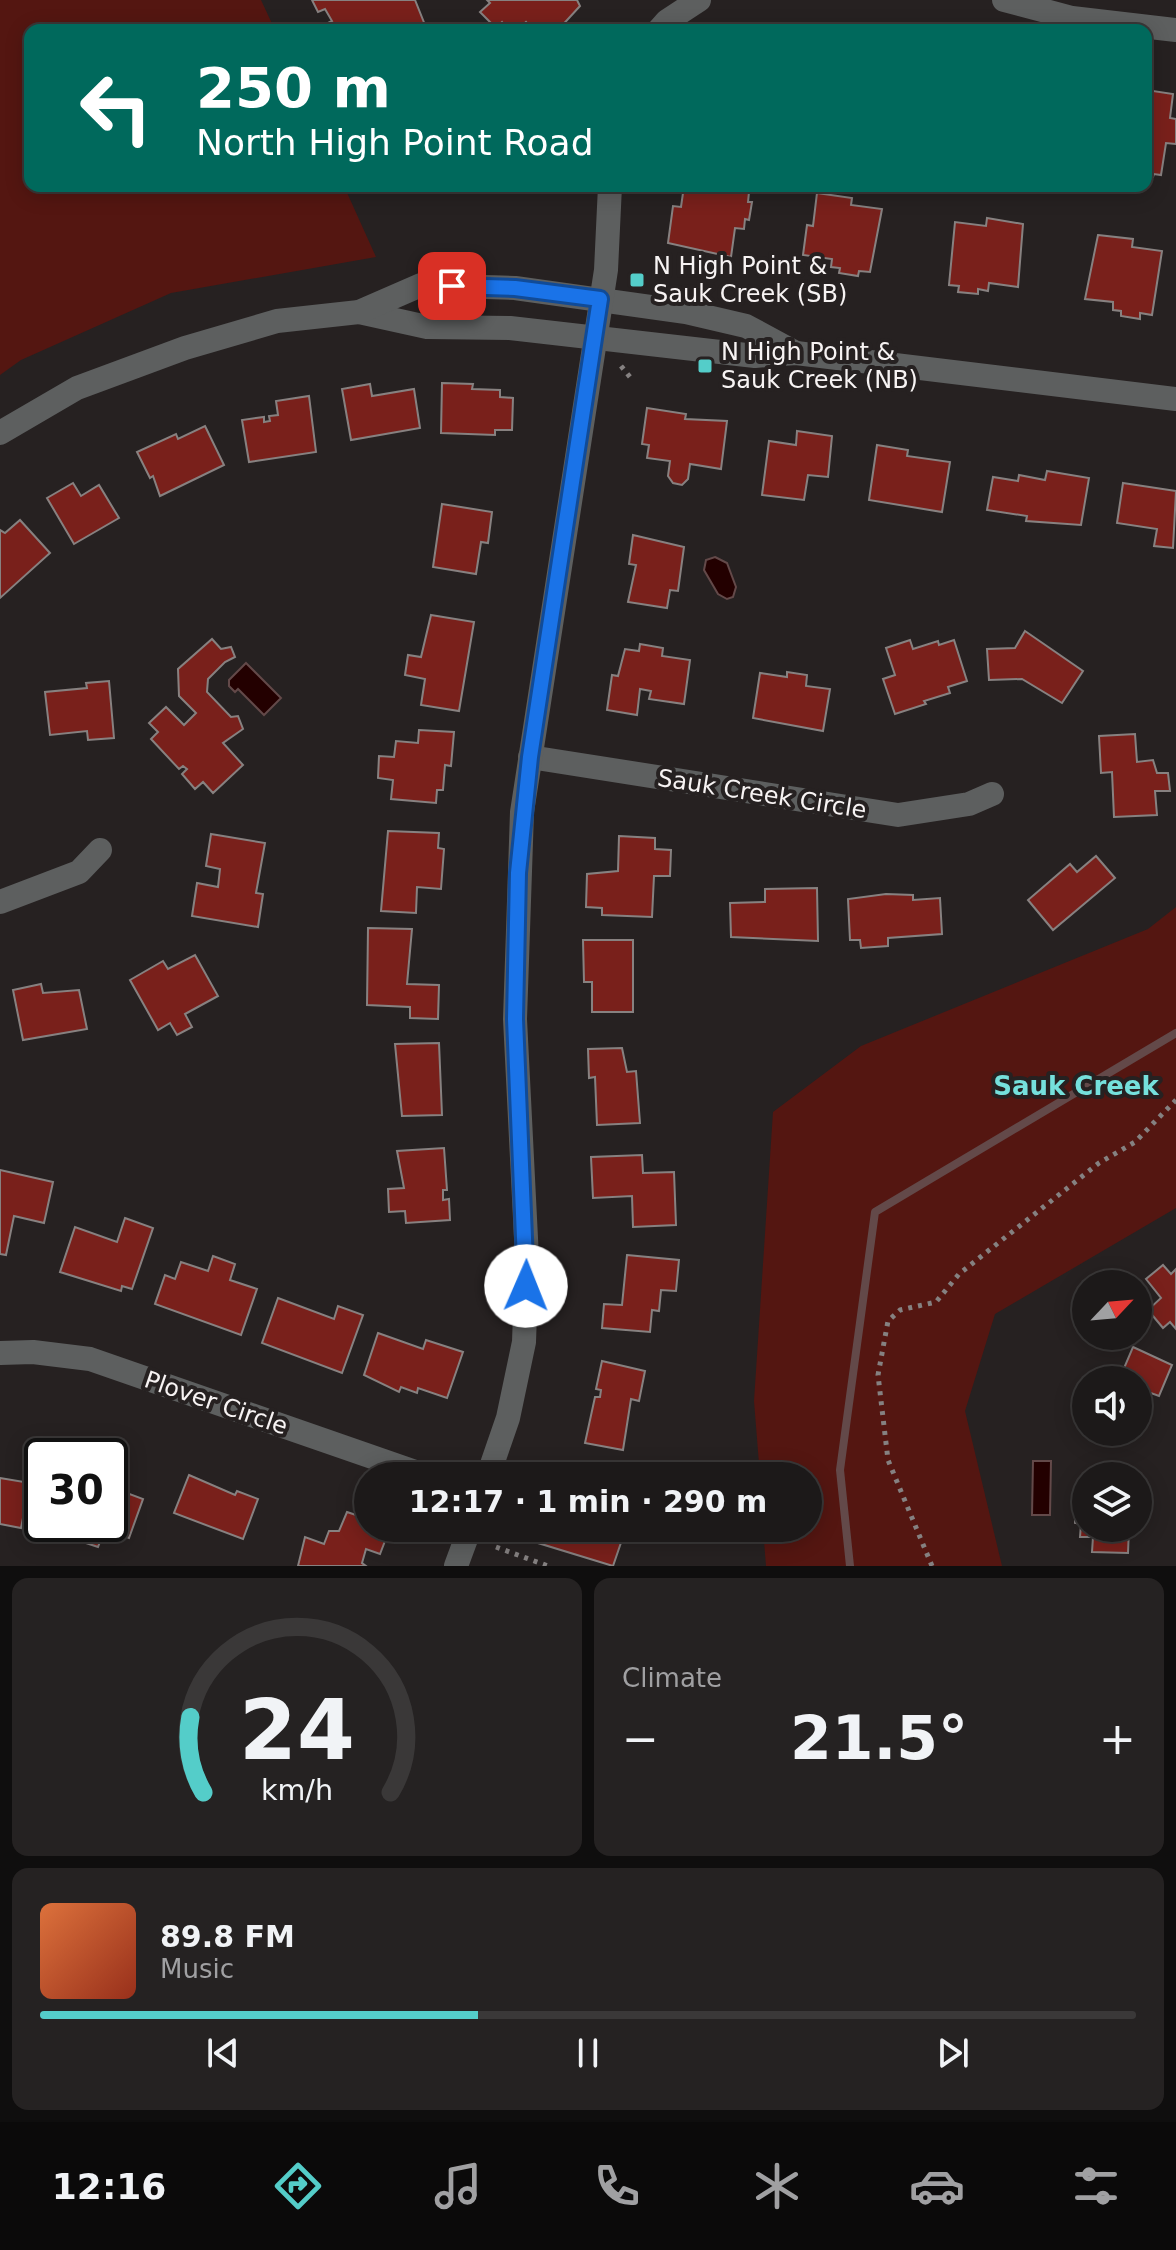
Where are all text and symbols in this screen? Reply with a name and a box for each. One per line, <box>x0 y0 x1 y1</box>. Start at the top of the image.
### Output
text: 250 m <box>196 55 391 120</box>
icon: left <box>64 56 168 160</box>
text: North High Point Road <box>196 122 593 163</box>
pin <box>418 252 486 320</box>
place label: N High Point & Sauk Creek (SB) <box>653 252 847 308</box>
icon: arrive <box>430 264 474 308</box>
marker: N High Point & Sauk Creek (SB) <box>628 271 646 289</box>
place label: N High Point & Sauk Creek (NB) <box>721 338 918 394</box>
marker: N High Point & Sauk Creek (NB) <box>696 357 714 375</box>
street label: Sauk Creek Circle <box>655 764 869 824</box>
district label: Sauk Creek <box>993 1071 1159 1101</box>
position arrow <box>484 1244 568 1328</box>
north arrow <box>1072 1270 1152 1350</box>
map controls <box>1072 1270 1152 1542</box>
street label: Plover Circle <box>141 1365 291 1441</box>
button: sound <box>1072 1366 1152 1446</box>
speed limit sign: 30 <box>24 1438 128 1542</box>
button: layers <box>1072 1462 1152 1542</box>
text: 12:17 · 1 min · 290 m <box>409 1484 767 1519</box>
text: Climate <box>622 1663 722 1693</box>
text: 24 <box>239 1682 355 1779</box>
text: 21.5° <box>790 1703 968 1773</box>
text: − <box>622 1713 659 1764</box>
text: + <box>1099 1713 1136 1764</box>
text: km/h <box>261 1773 333 1807</box>
text: 89.8 FM <box>160 1919 295 1954</box>
text: Music <box>160 1954 234 1984</box>
icon: previous <box>201 2031 245 2075</box>
icon: pause <box>566 2031 610 2075</box>
icon: next <box>931 2031 975 2075</box>
icon: directions <box>270 2158 326 2214</box>
icon: music <box>430 2158 486 2214</box>
icon: phone <box>589 2158 645 2214</box>
icon: climate <box>749 2158 805 2214</box>
icon: car <box>909 2158 965 2214</box>
icon: filters <box>1068 2158 1124 2214</box>
text: 12:16 <box>52 2166 166 2207</box>

